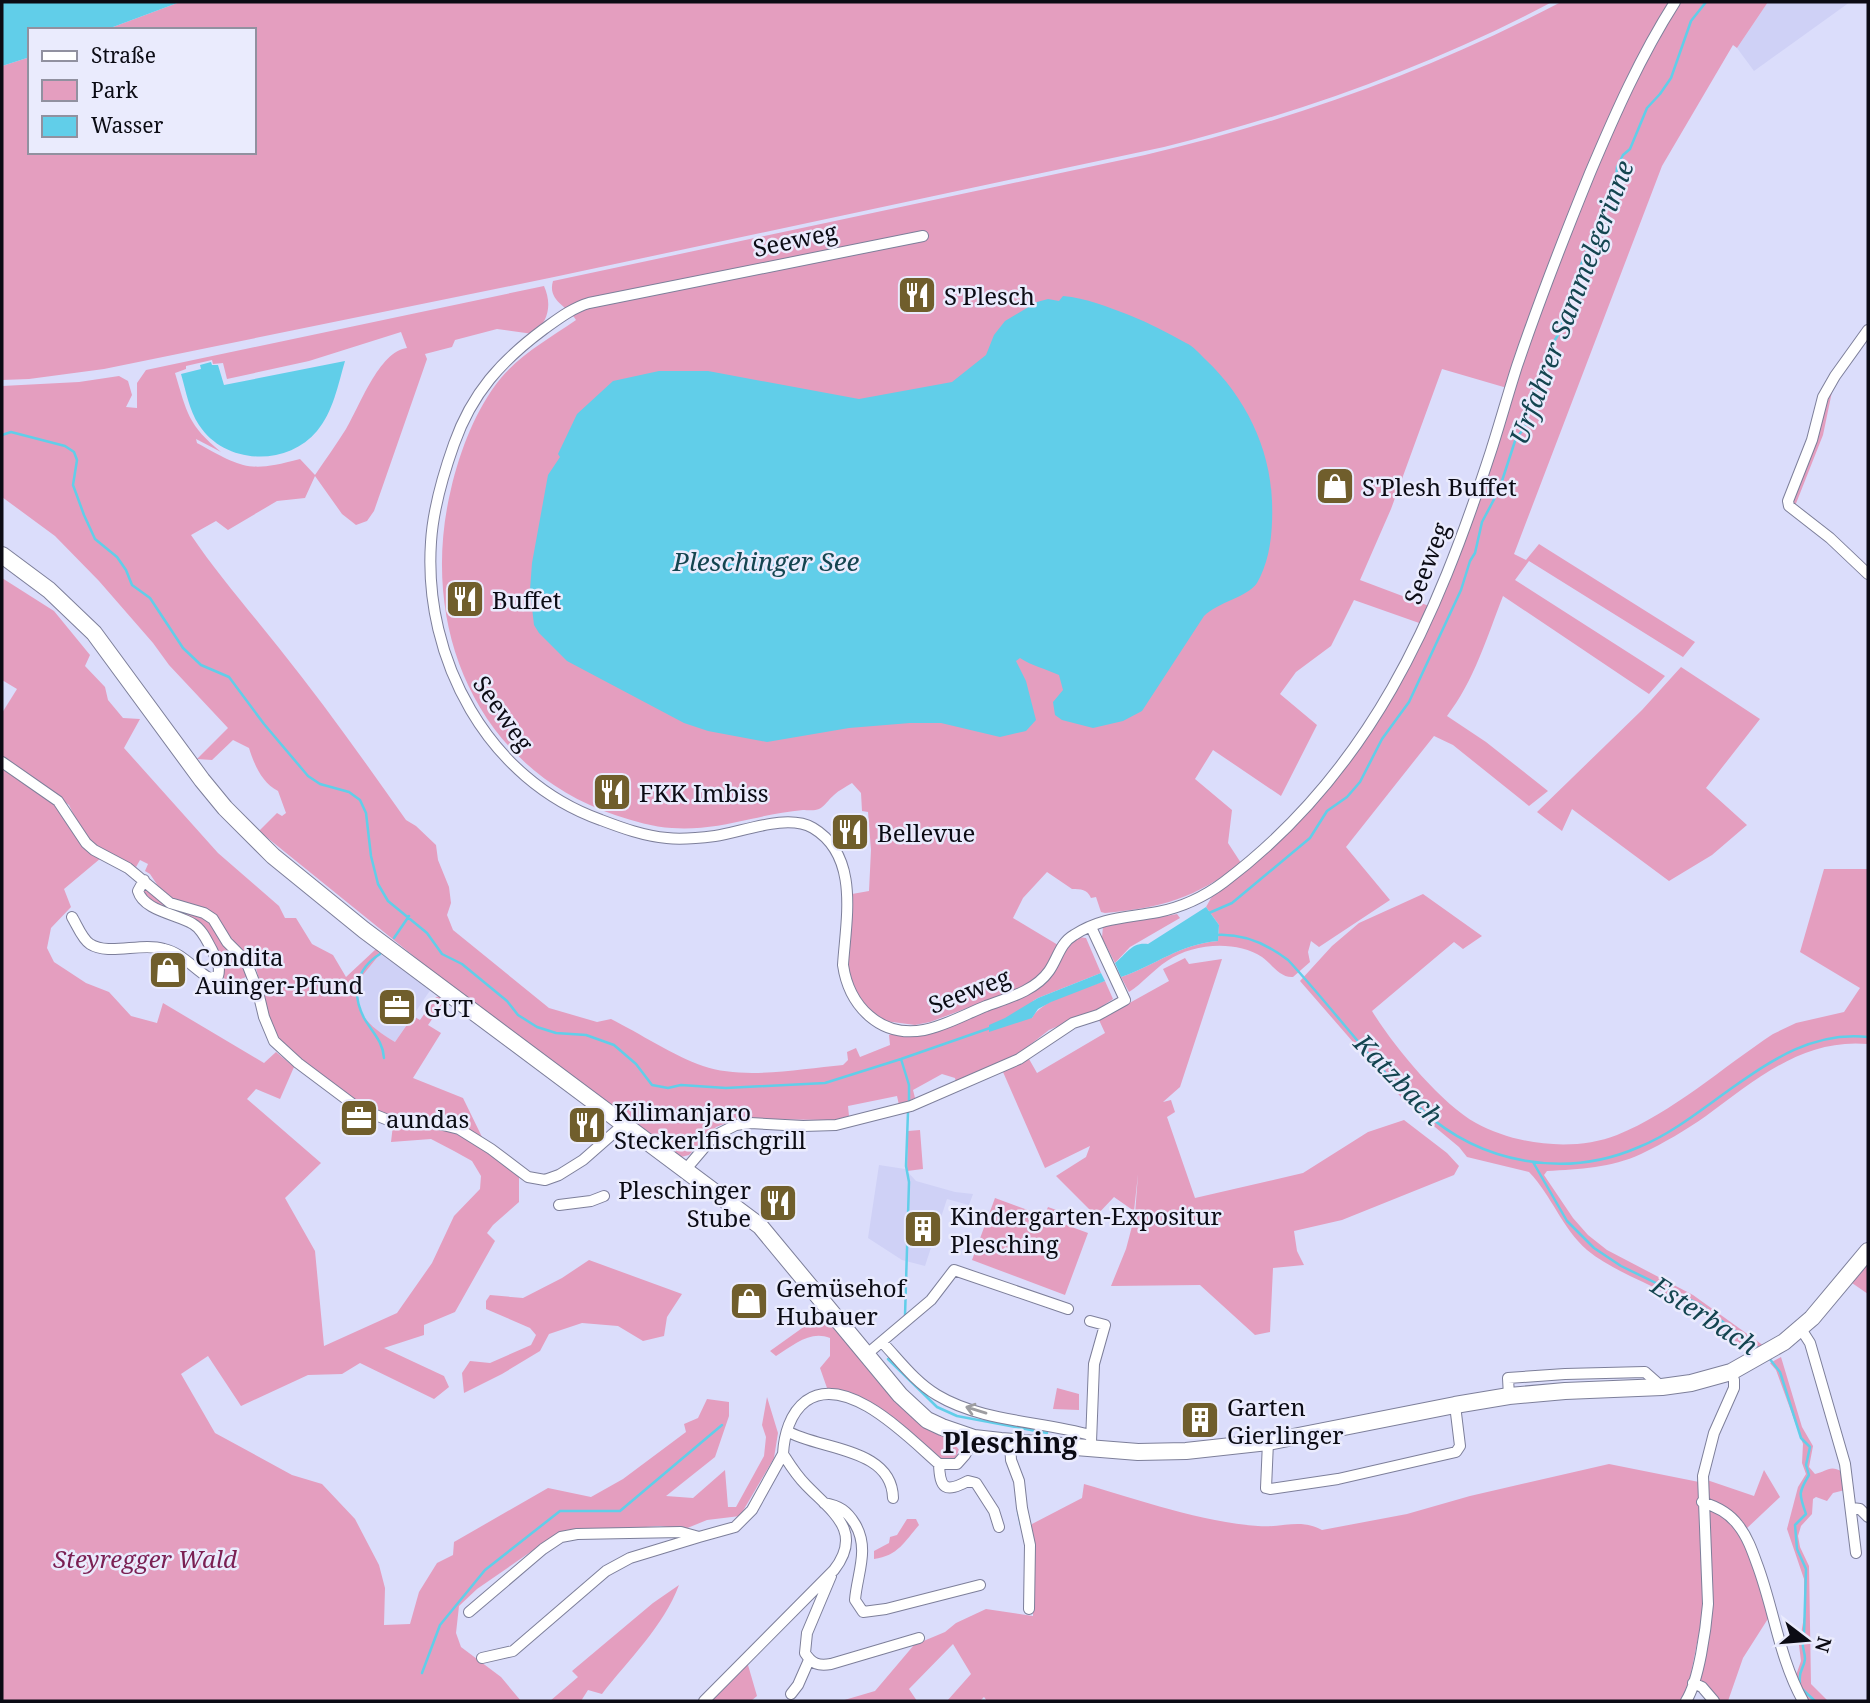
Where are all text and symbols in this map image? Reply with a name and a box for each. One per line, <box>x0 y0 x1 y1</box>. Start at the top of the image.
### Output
legend <box>28 28 256 154</box>
text: Straße <box>91 41 156 69</box>
text: Park <box>91 76 138 104</box>
text: Wasser <box>91 111 164 139</box>
water label: Urfahrer Sammelgerinne <box>1500 155 1642 449</box>
street label: Seeweg <box>750 214 840 264</box>
restaurant icon: S'Plesch <box>896 274 938 316</box>
place label: S'Plesch <box>944 279 1035 312</box>
shop icon: S'Plesh Buffet <box>1314 465 1356 507</box>
place label: S'Plesh Buffet <box>1362 470 1517 503</box>
street label: Seeweg <box>1395 517 1457 609</box>
water label: Pleschinger See <box>672 543 859 579</box>
restaurant icon: Buffet <box>444 578 486 620</box>
place label: Buffet <box>492 583 561 616</box>
street label: Seeweg <box>466 669 542 757</box>
restaurant icon: FKK Imbiss <box>591 771 633 813</box>
place label: FKK Imbiss <box>639 776 769 809</box>
restaurant icon: Bellevue <box>829 811 871 853</box>
place label: Bellevue <box>877 816 975 849</box>
place label: Condita Auinger-Pfund <box>195 940 363 1001</box>
shop icon: Condita Auinger-Pfund <box>147 949 189 991</box>
street label: Seeweg <box>923 959 1015 1021</box>
office icon: GUT <box>376 986 418 1028</box>
place label: GUT <box>424 991 473 1024</box>
water label: Katzbach <box>1346 1025 1452 1133</box>
place label: Kilimanjaro Steckerlfischgrill <box>614 1095 806 1156</box>
office icon: aundas <box>338 1097 380 1139</box>
place label: aundas <box>386 1102 469 1135</box>
restaurant icon: Kilimanjaro Steckerlfischgrill <box>566 1104 608 1146</box>
place label: Pleschinger Stube <box>618 1173 751 1234</box>
restaurant icon: Pleschinger Stube <box>757 1182 799 1224</box>
place label: Kindergarten-Expositur Plesching <box>950 1199 1222 1260</box>
building icon: Kindergarten-Expositur Plesching <box>902 1208 944 1250</box>
water label: Esterbach <box>1644 1266 1766 1363</box>
place label: Gemüsehof Hubauer <box>776 1271 908 1332</box>
shop icon: Gemüsehof Hubauer <box>728 1280 770 1322</box>
place label: Garten Gierlinger <box>1227 1390 1344 1451</box>
building icon: Garten Gierlinger <box>1179 1399 1221 1441</box>
one-way arrow <box>965 1403 987 1416</box>
district label: Plesching <box>943 1423 1078 1461</box>
park label: Steyregger Wald <box>53 1542 237 1575</box>
north arrow <box>1772 1605 1842 1675</box>
text: N <box>1809 1634 1838 1655</box>

